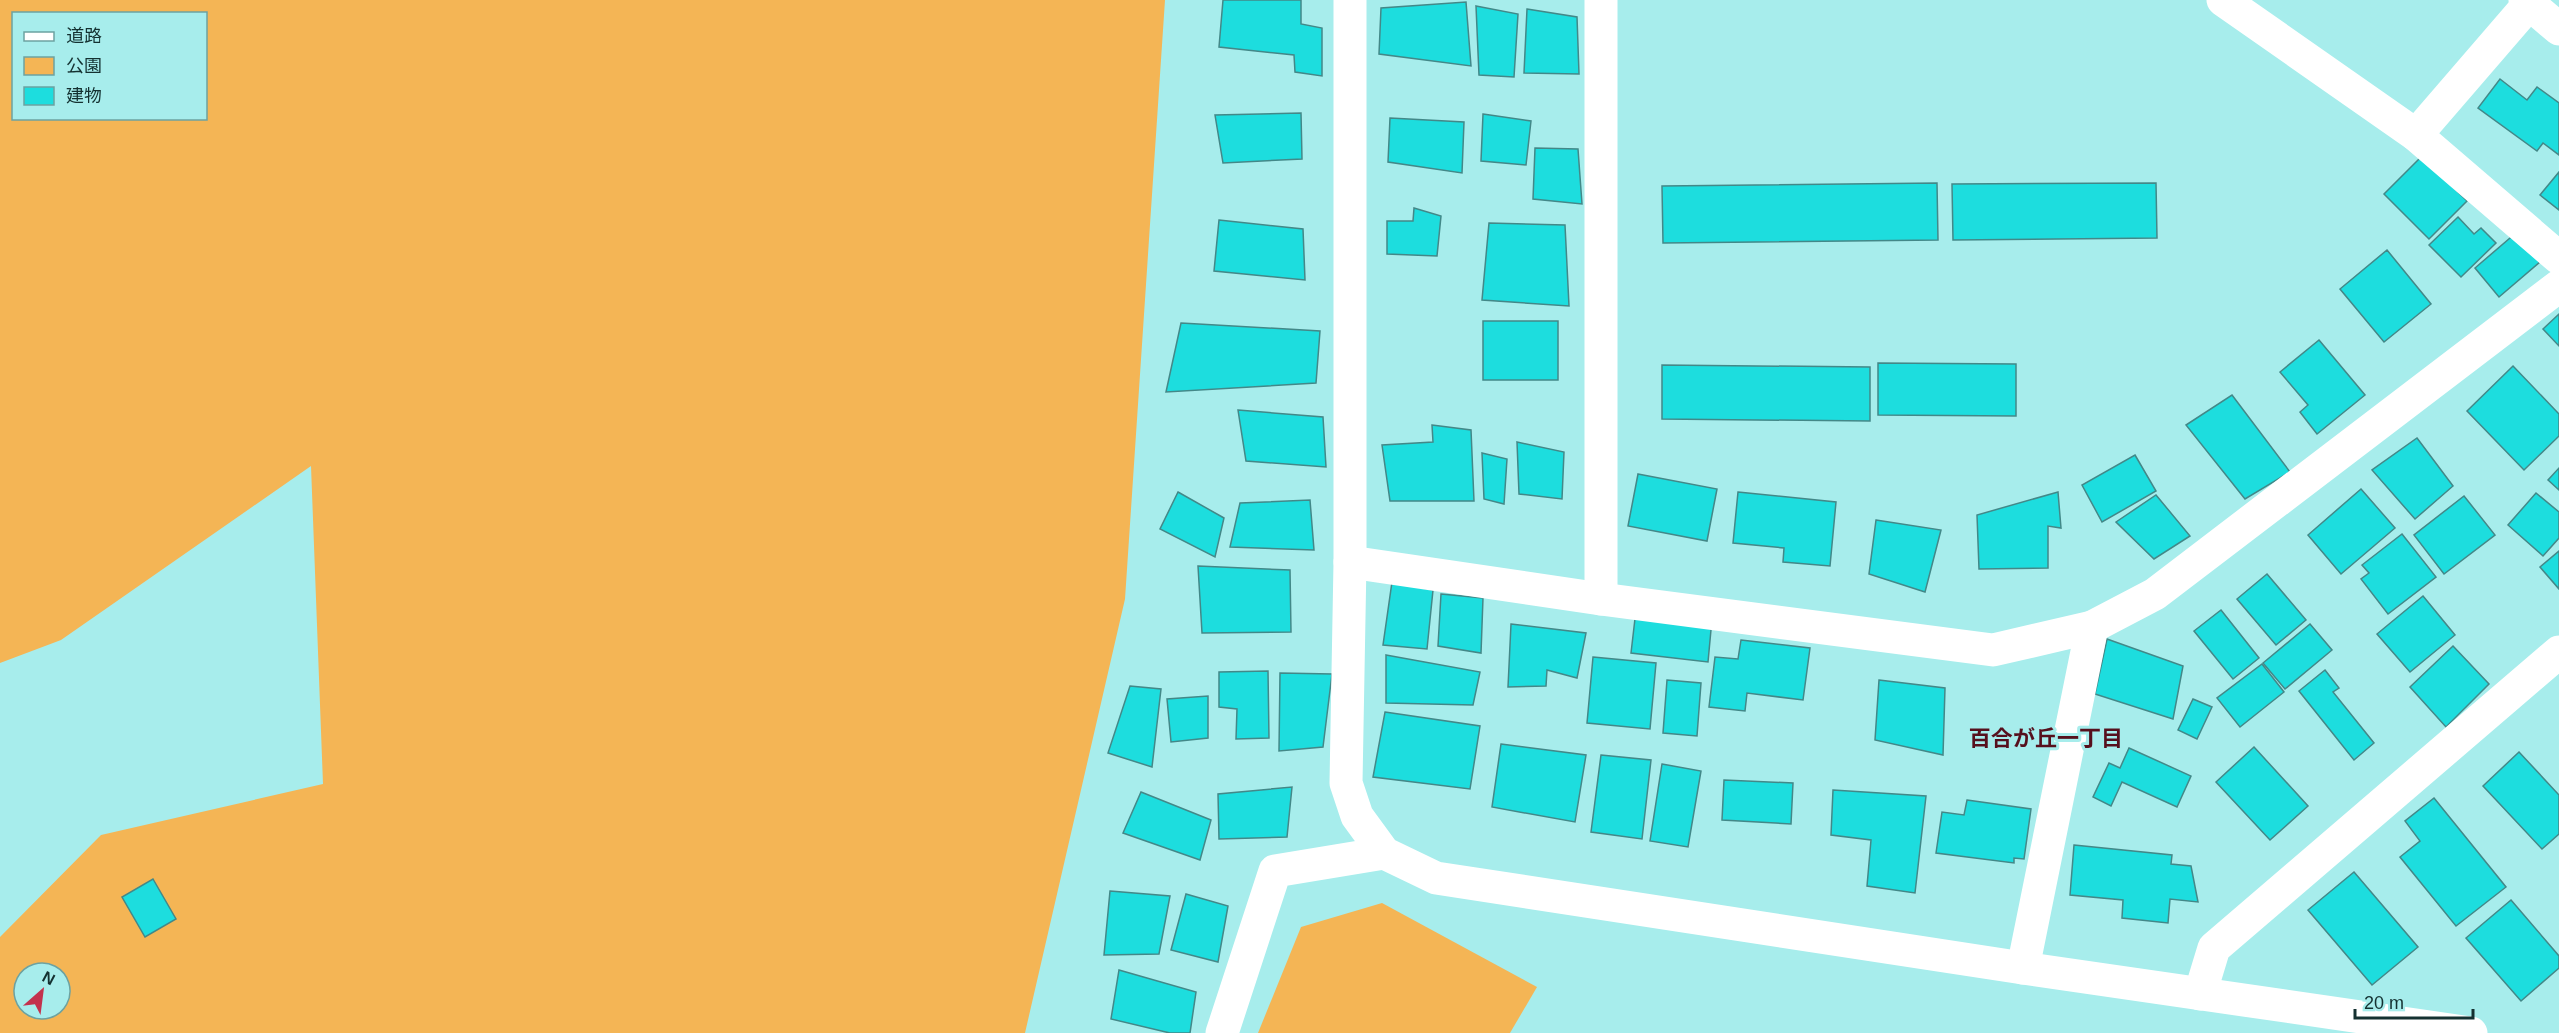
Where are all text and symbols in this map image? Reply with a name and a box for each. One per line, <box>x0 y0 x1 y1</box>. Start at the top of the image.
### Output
legend <box>12 12 207 120</box>
text: 道路 <box>66 26 102 46</box>
text: 公園 <box>66 56 102 76</box>
text: 建物 <box>66 86 102 106</box>
district label: 百合が丘一丁目 <box>1969 726 2123 751</box>
north arrow <box>12 961 72 1021</box>
text: N <box>40 968 58 988</box>
scale bar <box>2355 982 2474 1020</box>
text: 20 m <box>2364 993 2404 1013</box>

